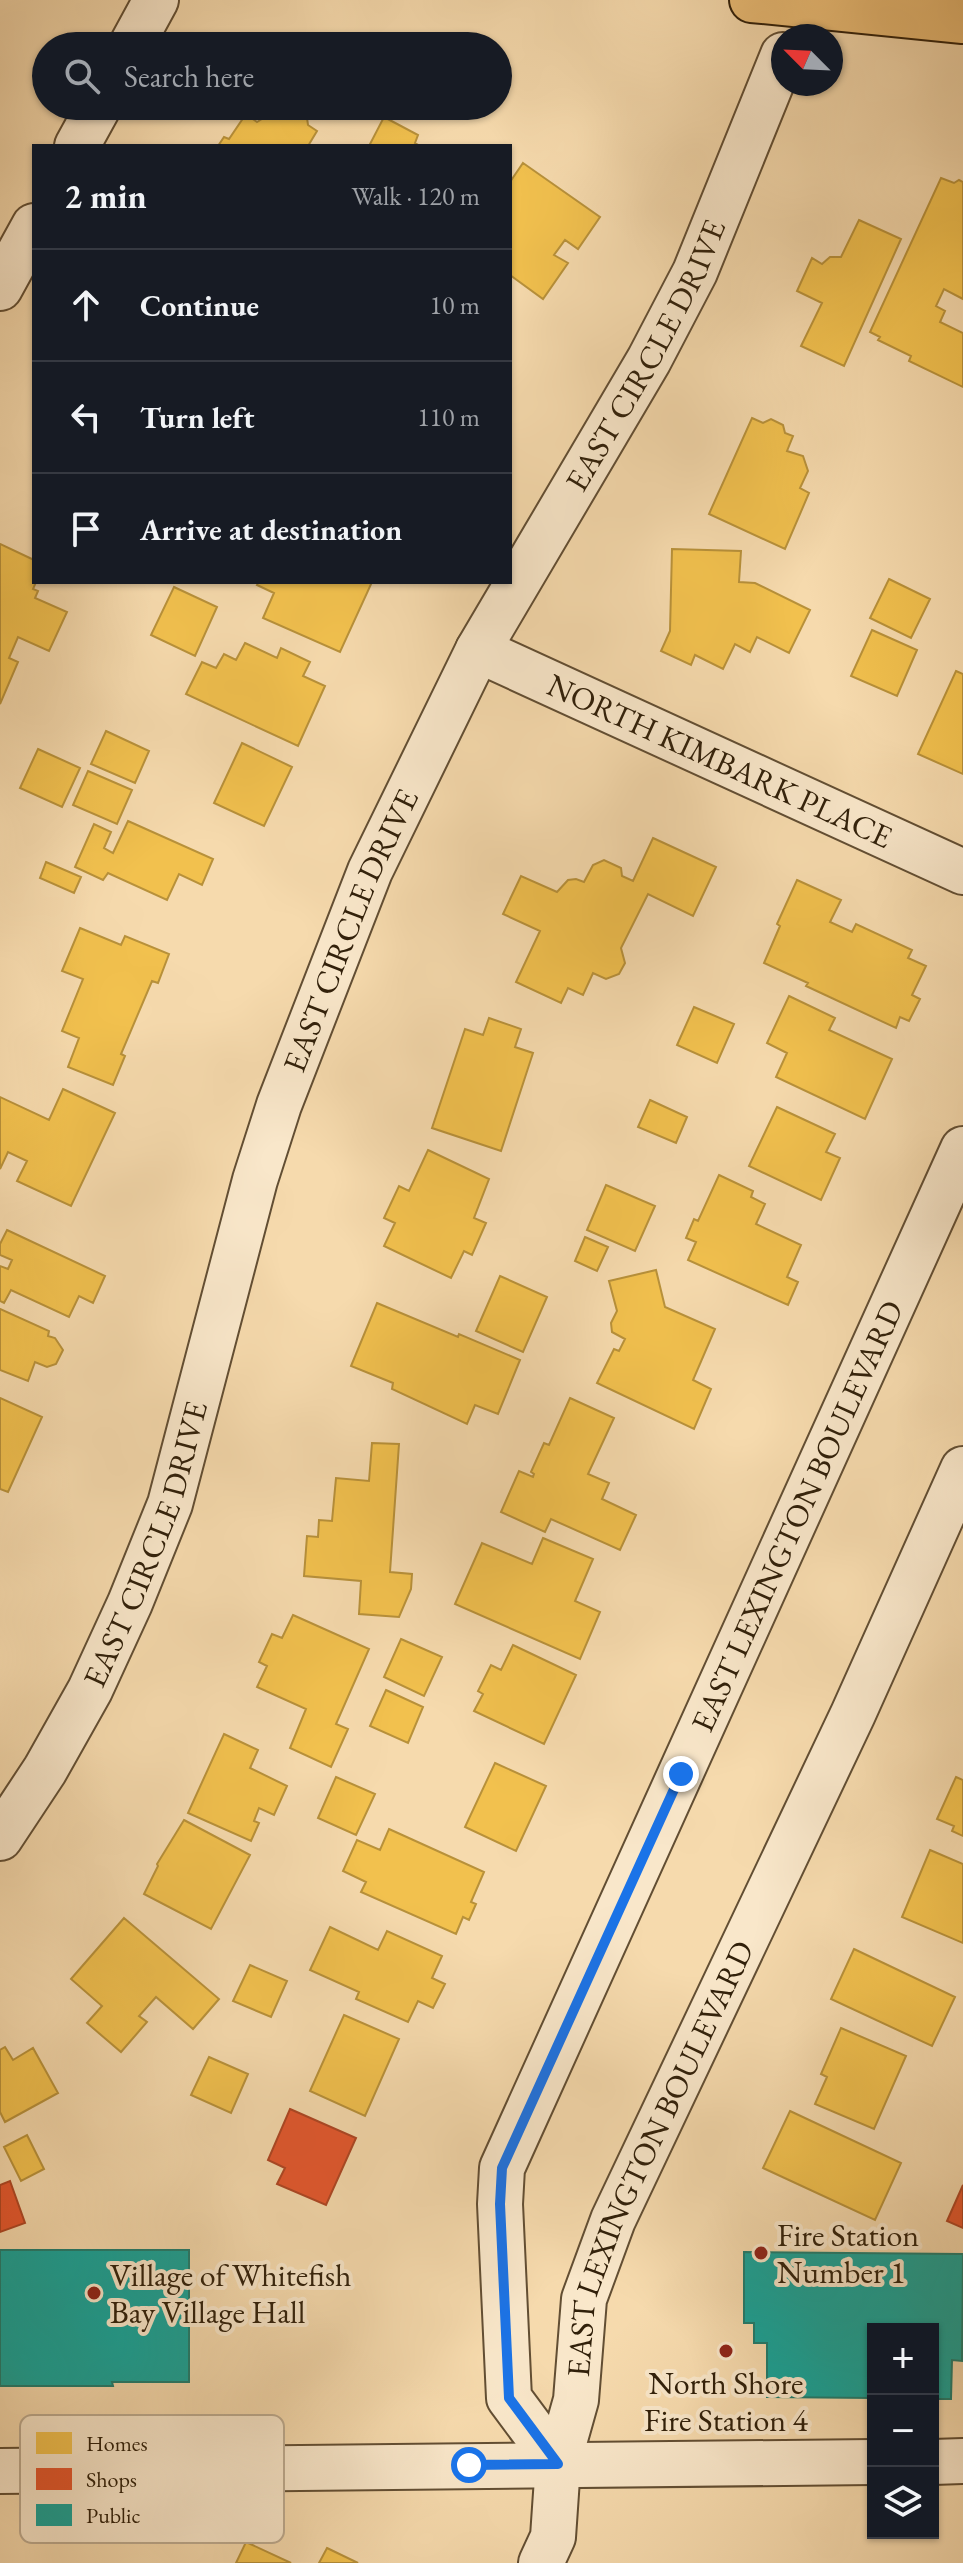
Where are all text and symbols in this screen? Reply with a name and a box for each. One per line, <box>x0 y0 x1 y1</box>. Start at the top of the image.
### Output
north arrow <box>771 24 843 96</box>
search box <box>32 32 512 120</box>
icon: search <box>60 54 104 98</box>
text: Search here <box>124 57 254 96</box>
text: 2 min <box>64 174 147 218</box>
text: Walk · 120 m <box>352 179 480 213</box>
street label: EAST CIRCLE DRIVE <box>555 213 735 499</box>
icon: ahead <box>64 283 108 327</box>
text: Continue <box>140 286 259 325</box>
text: 10 m <box>430 288 480 322</box>
icon: left <box>64 395 108 439</box>
text: Turn left <box>140 398 254 437</box>
text: 110 m <box>417 400 480 434</box>
icon: arrive <box>64 507 108 551</box>
text: Arrive at destination <box>140 510 402 549</box>
street label: NORTH KIMBARK PLACE <box>541 664 899 858</box>
street label: EAST CIRCLE DRIVE <box>273 782 428 1078</box>
street label: EAST LEXINGTON BOULEVARD <box>681 1294 913 1738</box>
street label: EAST CIRCLE DRIVE <box>73 1397 217 1694</box>
route end <box>663 1756 699 1792</box>
street label: EAST LEXINGTON BOULEVARD <box>557 1934 763 2379</box>
place label: Fire Station Number 1 <box>777 2214 919 2293</box>
marker: Fire Station Number 1 <box>752 2244 770 2262</box>
place label: Village of Whitefish Bay Village Hall <box>110 2254 352 2333</box>
marker: Village of Whitefish Bay Village Hall <box>85 2284 103 2302</box>
map controls <box>867 2323 939 2539</box>
button: + <box>867 2323 939 2395</box>
marker: North Shore Fire Station 4 <box>717 2342 735 2360</box>
place label: North Shore Fire Station 4 <box>644 2362 809 2441</box>
button: − <box>867 2395 939 2467</box>
legend <box>20 2415 284 2543</box>
text: Homes <box>86 2429 148 2458</box>
route start <box>451 2447 487 2483</box>
text: Shops <box>86 2465 137 2494</box>
button: layers <box>867 2467 939 2539</box>
text: Public <box>86 2501 140 2530</box>

